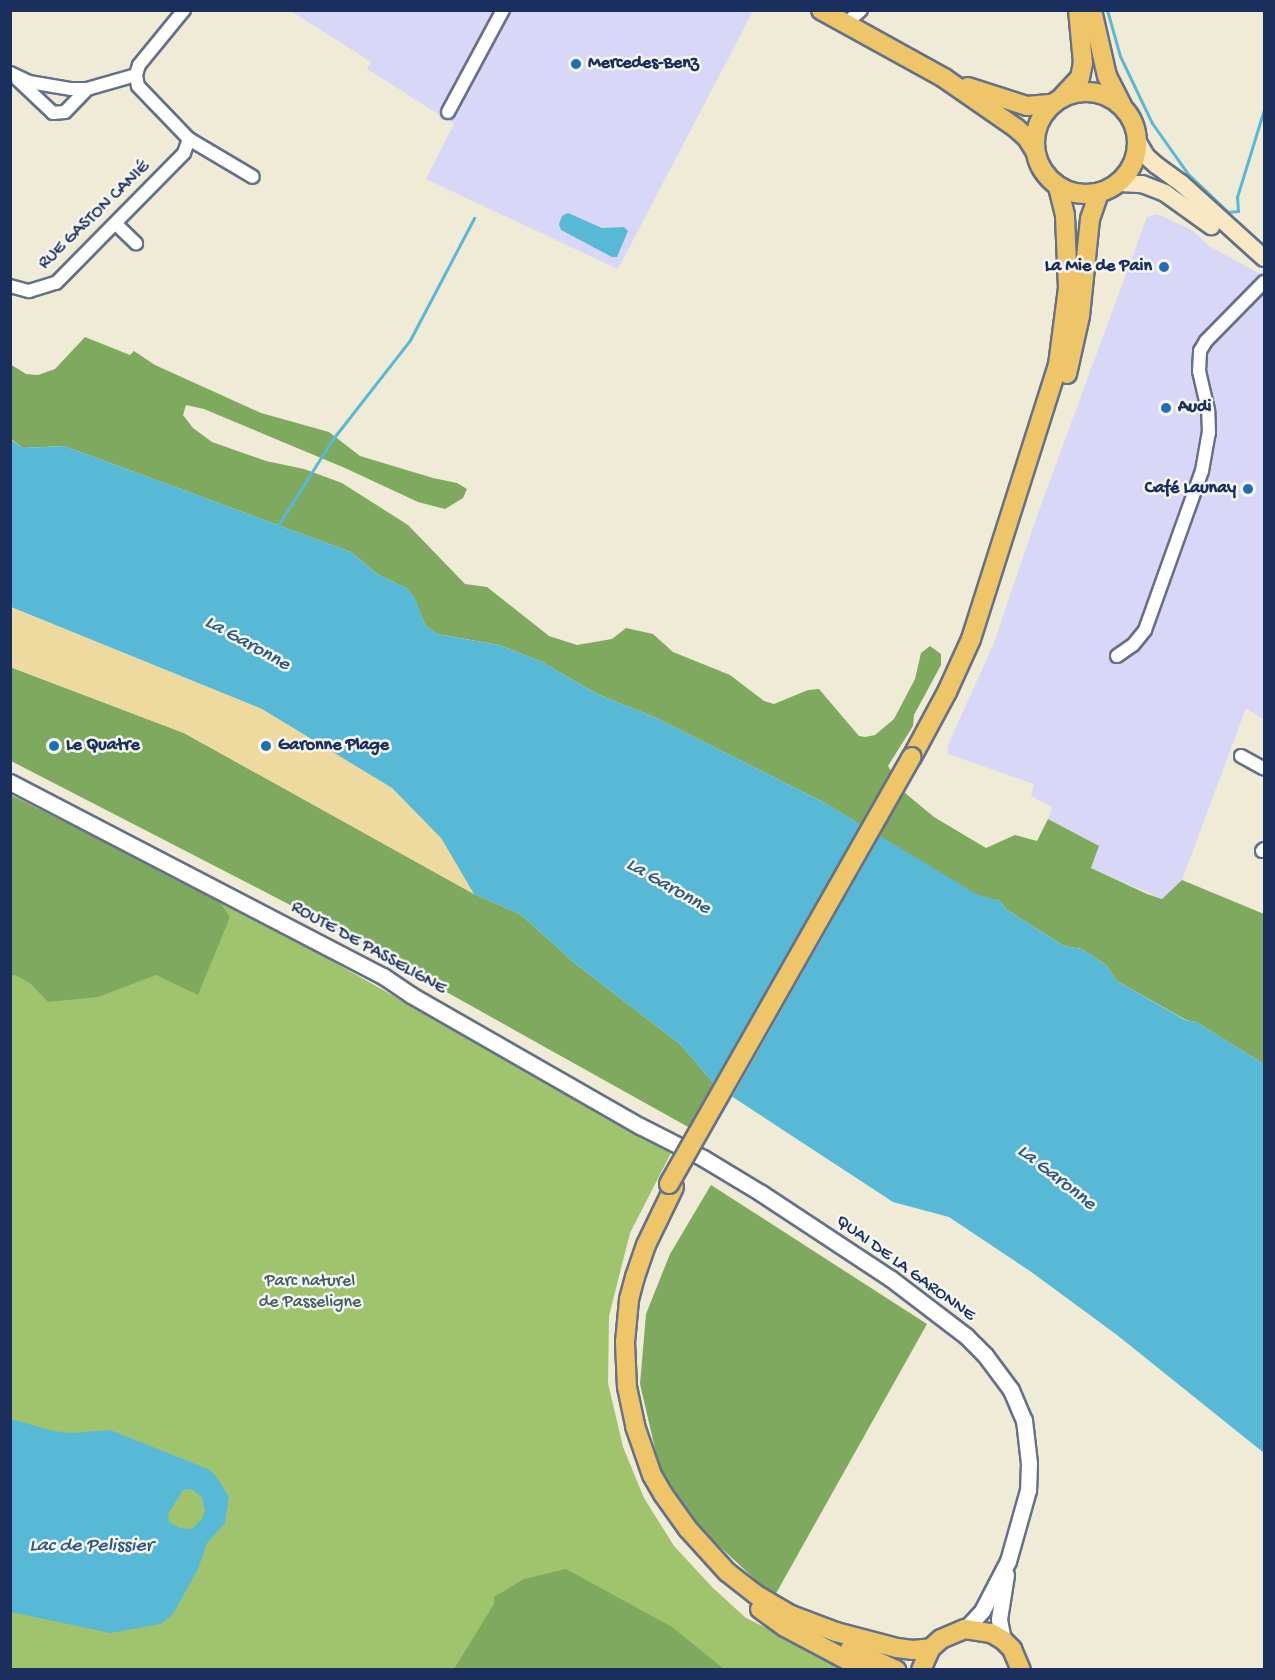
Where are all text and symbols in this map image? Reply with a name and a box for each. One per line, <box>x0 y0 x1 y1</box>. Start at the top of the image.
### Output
place label: Mercedes-Benz <box>588 53 699 75</box>
marker: Mercedes-Benz <box>569 57 583 71</box>
street label: RUE GASTON CANIÉ <box>35 157 155 275</box>
place label: La Mie de Pain <box>1045 256 1152 278</box>
marker: La Mie de Pain <box>1157 260 1171 274</box>
place label: Audi <box>1178 397 1212 419</box>
marker: Audi <box>1159 401 1173 415</box>
place label: Café Launay <box>1145 478 1236 500</box>
marker: Café Launay <box>1241 482 1255 496</box>
water label: La Garonne <box>200 611 294 677</box>
place label: Le Quatre <box>66 735 140 757</box>
place label: Garonne Plage <box>278 735 389 757</box>
marker: Le Quatre <box>47 739 61 753</box>
marker: Garonne Plage <box>259 739 273 753</box>
water label: La Garonne <box>621 853 715 921</box>
street label: ROUTE DE PASSELIGNE <box>287 897 449 1001</box>
water label: La Garonne <box>1012 1140 1100 1216</box>
street label: QUAI DE LA GARONNE <box>831 1211 979 1327</box>
park label: Parc naturel de Passeligne <box>259 1272 361 1314</box>
water label: Lac de Pelissier <box>29 1534 153 1558</box>

